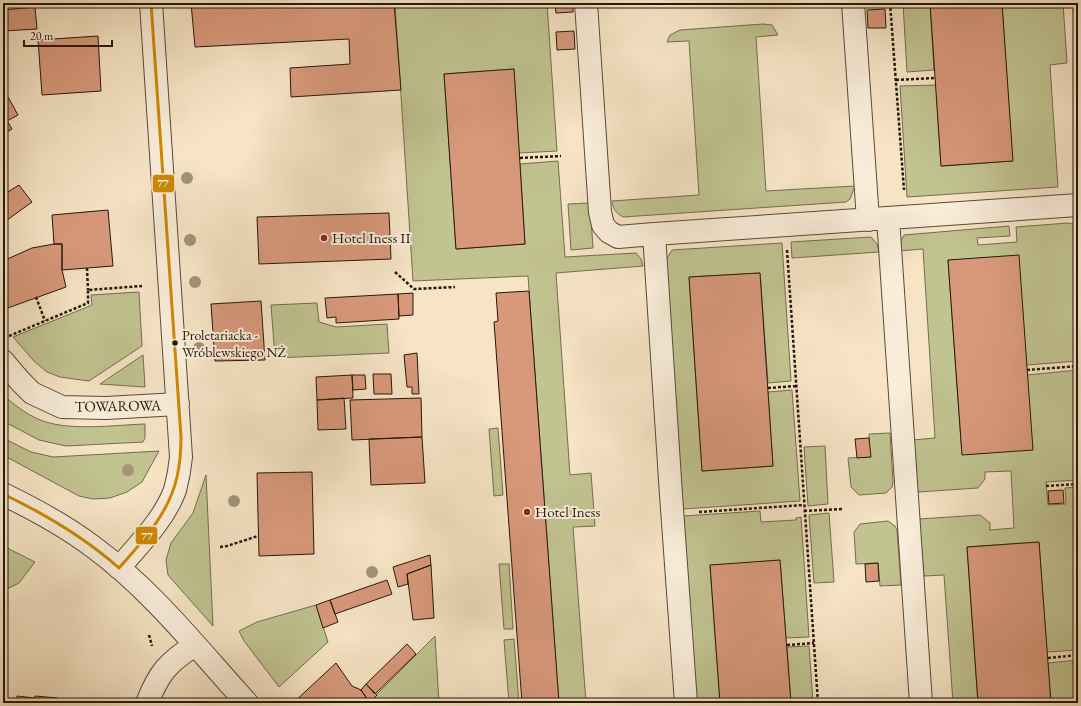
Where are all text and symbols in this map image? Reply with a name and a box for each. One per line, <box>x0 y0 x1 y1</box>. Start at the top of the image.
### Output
scale bar <box>24 22 112 48</box>
text: 20 m <box>30 28 54 44</box>
line badge: 77 <box>152 174 175 193</box>
text: 77 <box>157 176 169 190</box>
place label: Hotel Iness II <box>332 228 411 247</box>
marker: Hotel Iness II <box>319 233 329 243</box>
place label: Proletariacka - Wróblewskiego NŻ <box>182 326 286 361</box>
marker: Proletariacka - Wróblewskiego NŻ <box>170 338 180 348</box>
street label: TOWAROWA <box>75 395 162 416</box>
place label: Hotel Iness <box>535 502 600 521</box>
marker: Hotel Iness <box>522 507 532 517</box>
line badge: 77 <box>135 526 158 545</box>
text: 77 <box>141 529 153 543</box>

